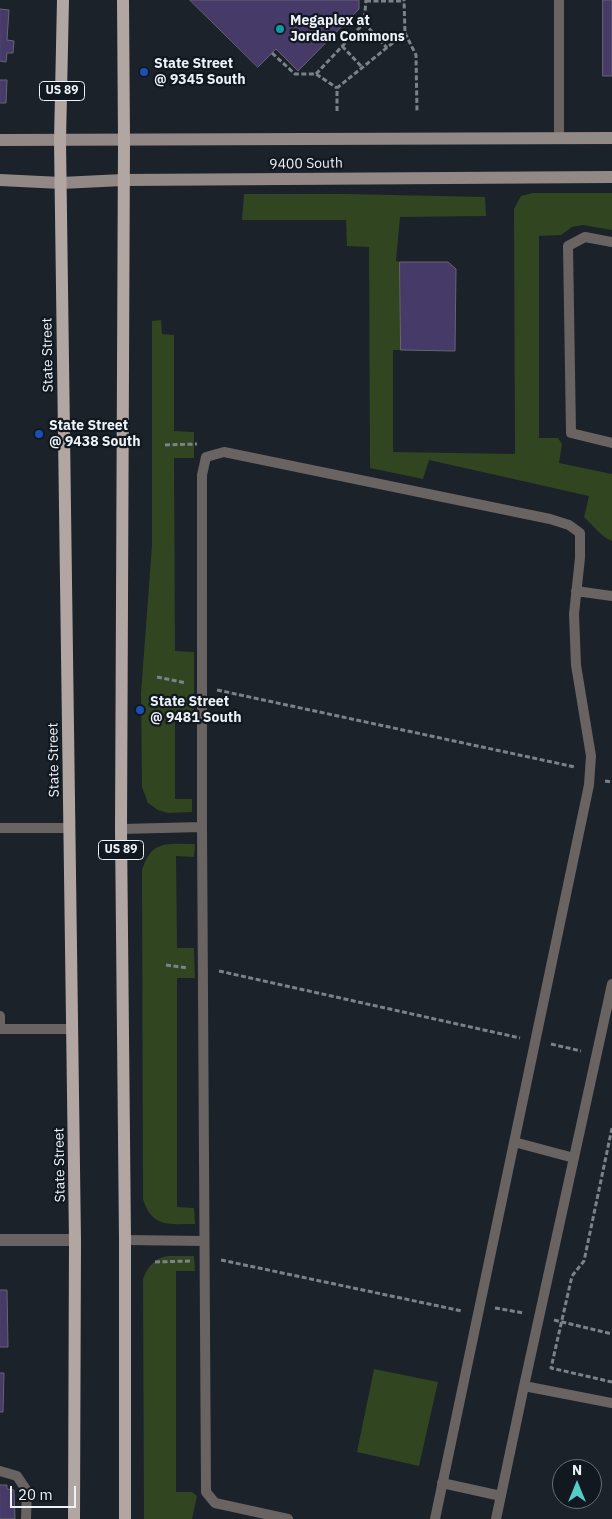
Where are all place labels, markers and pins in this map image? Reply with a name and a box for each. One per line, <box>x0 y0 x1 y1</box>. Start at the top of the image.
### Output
place label: Megaplex at Jordan Commons <box>290 13 405 46</box>
marker: Megaplex at Jordan Commons <box>274 23 286 35</box>
place label: State Street @ 9345 South <box>154 56 246 88</box>
marker: State Street @ 9345 South <box>138 66 150 78</box>
place label: State Street @ 9438 South <box>49 418 141 451</box>
marker: State Street @ 9438 South <box>33 428 45 440</box>
place label: State Street @ 9481 South <box>150 694 242 726</box>
marker: State Street @ 9481 South <box>134 704 146 716</box>

